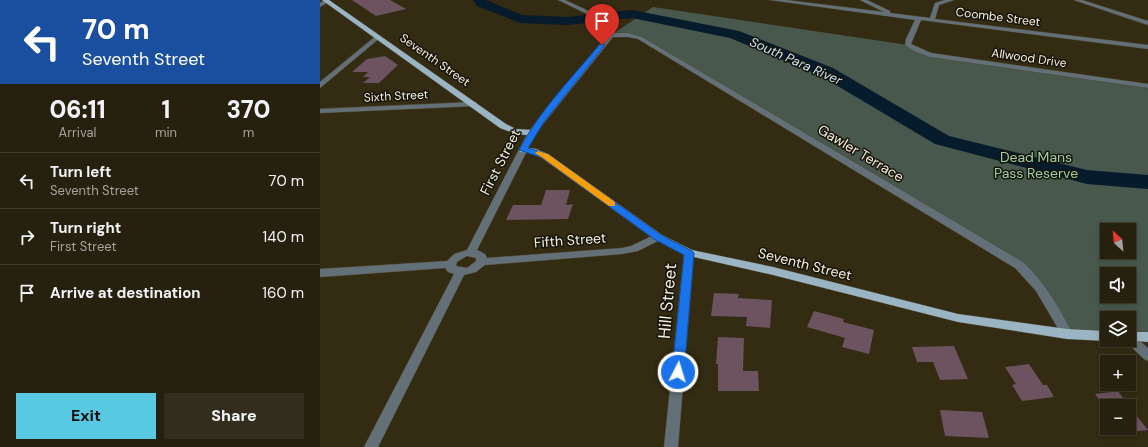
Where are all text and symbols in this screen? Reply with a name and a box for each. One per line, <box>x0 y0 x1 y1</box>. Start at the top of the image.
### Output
pin <box>585 4 619 45</box>
street label: Coombe Street <box>955 4 1041 30</box>
icon: arrive <box>591 10 613 32</box>
text: 70 m <box>82 11 150 48</box>
icon: left <box>16 16 68 68</box>
street label: Seventh Street <box>397 30 473 90</box>
water label: South Para River <box>747 33 846 89</box>
street label: Allwood Drive <box>990 45 1068 71</box>
text: Seventh Street <box>82 47 205 71</box>
street label: Sixth Street <box>363 86 429 106</box>
text: 06:11 <box>49 94 106 125</box>
text: 1 <box>162 94 170 125</box>
text: 370 <box>226 94 271 125</box>
street label: Gawler Terrace <box>815 120 907 186</box>
text: Arrival <box>59 124 96 141</box>
text: min <box>155 124 177 141</box>
text: m <box>243 124 254 141</box>
street label: First Street <box>476 126 524 198</box>
park label: Dead Mans Pass Reserve <box>994 148 1078 182</box>
text: Turn left <box>50 162 111 182</box>
icon: left <box>16 170 38 192</box>
text: 70 m <box>269 171 304 191</box>
text: Seventh Street <box>50 182 139 199</box>
text: Turn right <box>50 218 121 238</box>
north arrow <box>1100 223 1136 259</box>
map controls <box>1100 223 1136 435</box>
icon: right <box>16 226 38 248</box>
text: 140 m <box>263 227 304 247</box>
street label: Fifth Street <box>533 228 607 252</box>
text: First Street <box>50 238 117 255</box>
street label: Seventh Street <box>756 244 854 284</box>
street label: Hill Street <box>653 262 681 340</box>
button: sound <box>1100 267 1136 303</box>
icon: arrive <box>16 282 38 304</box>
text: Arrive at destination <box>50 283 201 303</box>
text: 160 m <box>262 283 304 303</box>
button: layers <box>1100 311 1136 347</box>
position arrow <box>657 351 699 393</box>
button: + <box>1100 355 1136 391</box>
button: Exit <box>16 393 156 439</box>
button: Share <box>164 393 304 439</box>
button: − <box>1100 399 1136 435</box>

